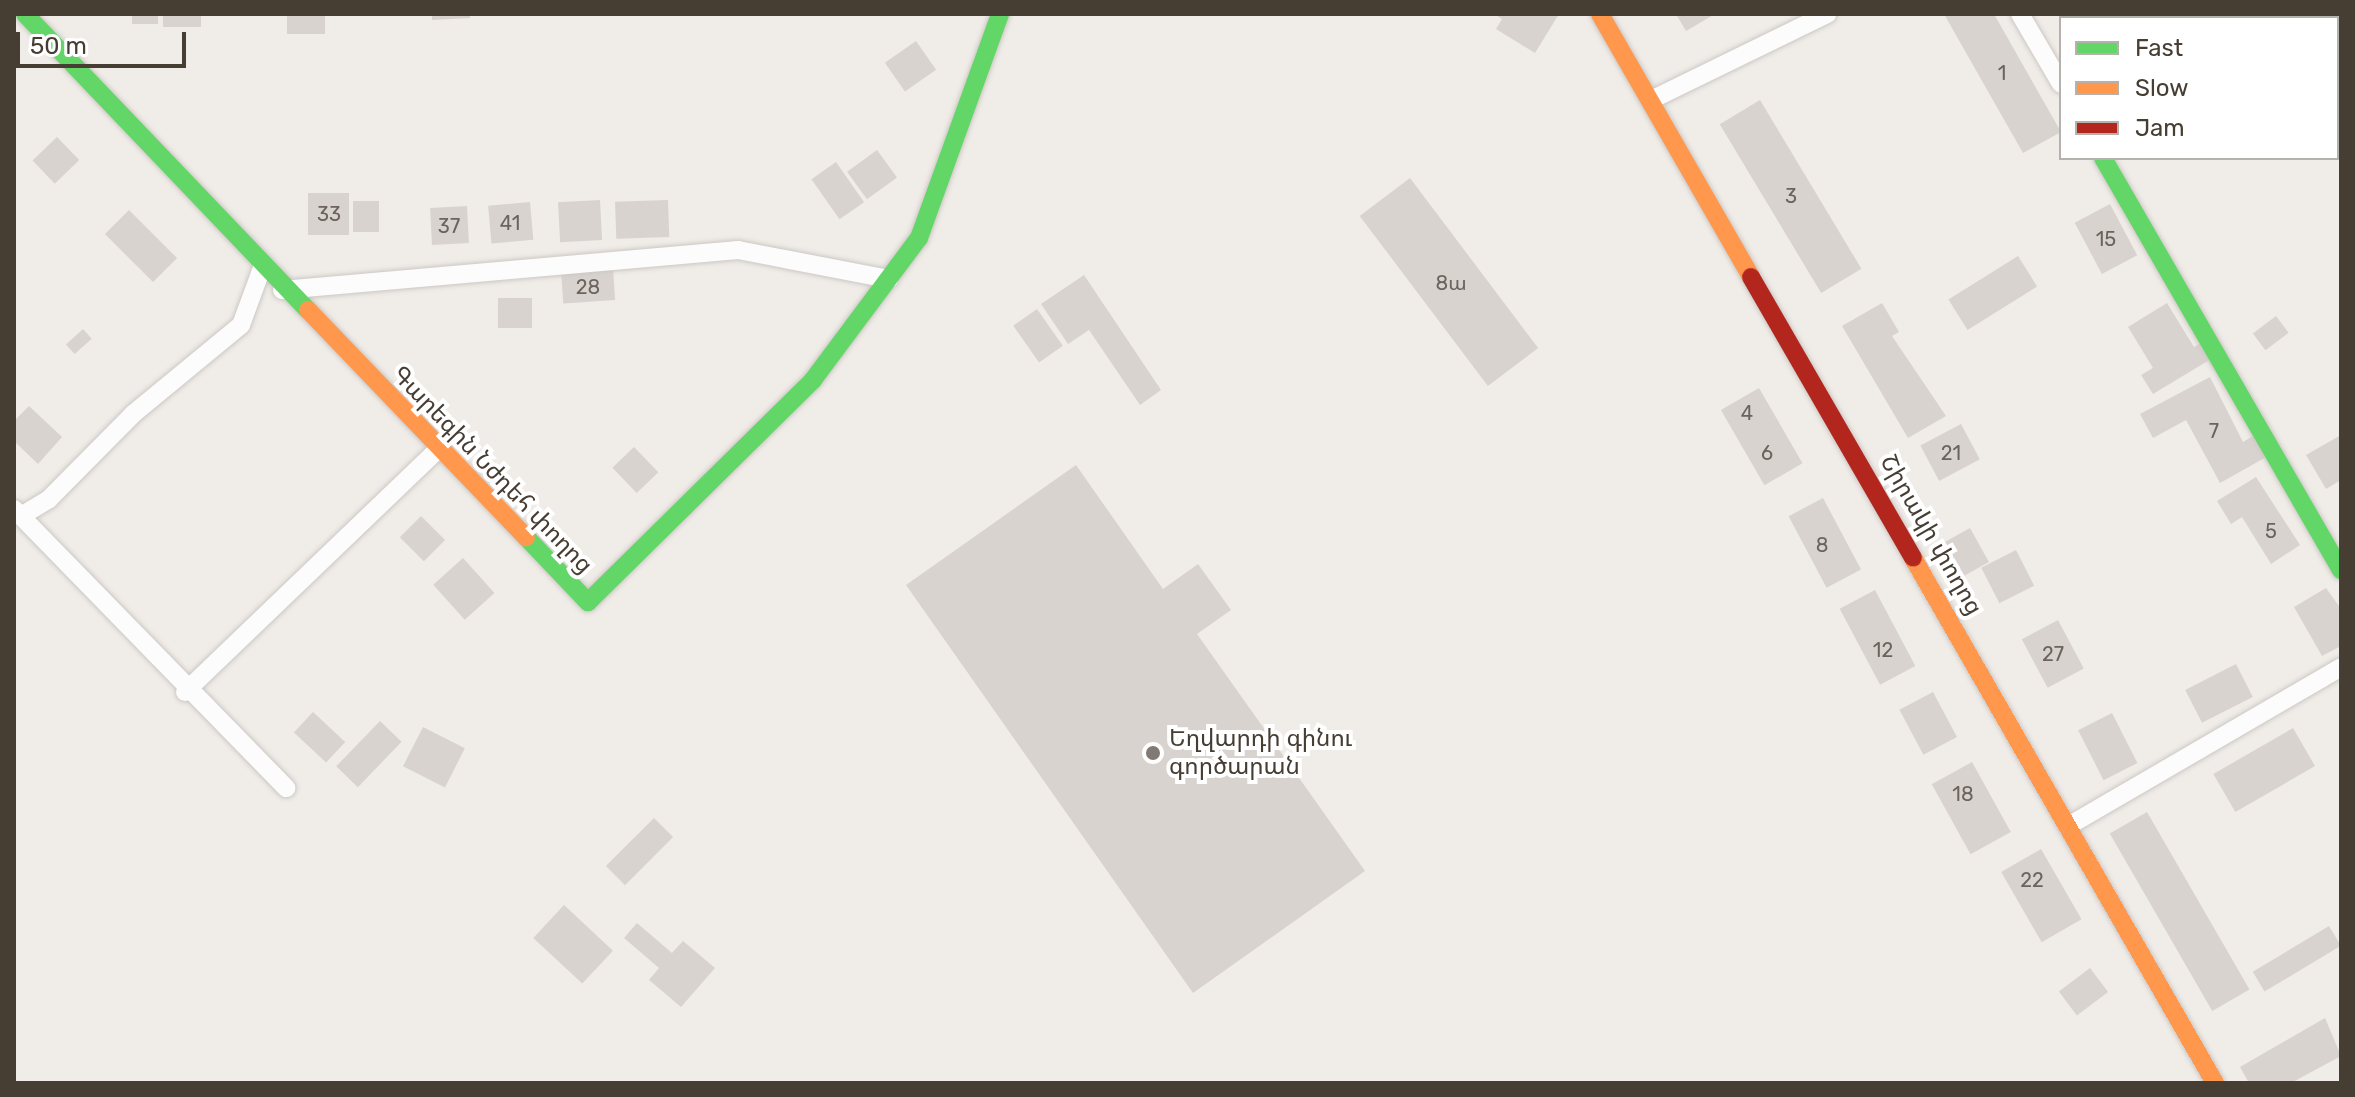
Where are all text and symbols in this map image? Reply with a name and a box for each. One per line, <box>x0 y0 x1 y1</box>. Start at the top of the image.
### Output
scale bar <box>20 16 190 66</box>
legend <box>2059 16 2339 160</box>
text: 50 m <box>30 32 87 60</box>
text: Fast <box>2135 34 2183 62</box>
house number: 1 <box>1998 61 2006 85</box>
text: Slow <box>2135 74 2188 102</box>
text: Jam <box>2135 114 2185 142</box>
house number: 3 <box>1785 184 1797 208</box>
house number: 33 <box>317 202 341 226</box>
house number: 41 <box>500 211 520 235</box>
house number: 37 <box>438 214 460 238</box>
house number: 15 <box>2096 227 2116 251</box>
house number: 8ա <box>1435 271 1467 295</box>
house number: 28 <box>576 275 600 299</box>
street label: Գարեգին Նժդեհ փողոց <box>386 360 598 580</box>
house number: 4 <box>1741 401 1753 425</box>
house number: 7 <box>2209 419 2219 443</box>
house number: 6 <box>1761 441 1773 465</box>
house number: 21 <box>1941 441 1961 465</box>
street label: Շիրակի փողոց <box>1873 450 1989 620</box>
house number: 5 <box>2265 519 2277 543</box>
house number: 8 <box>1816 533 1828 557</box>
house number: 12 <box>1873 638 1893 662</box>
house number: 27 <box>2042 642 2064 666</box>
place label: Եղվարդի գինու գործարան <box>1169 725 1352 781</box>
marker: Եղվարդի գինու գործարան <box>1144 744 1162 762</box>
house number: 18 <box>1952 782 1974 806</box>
house number: 22 <box>2020 868 2044 892</box>

